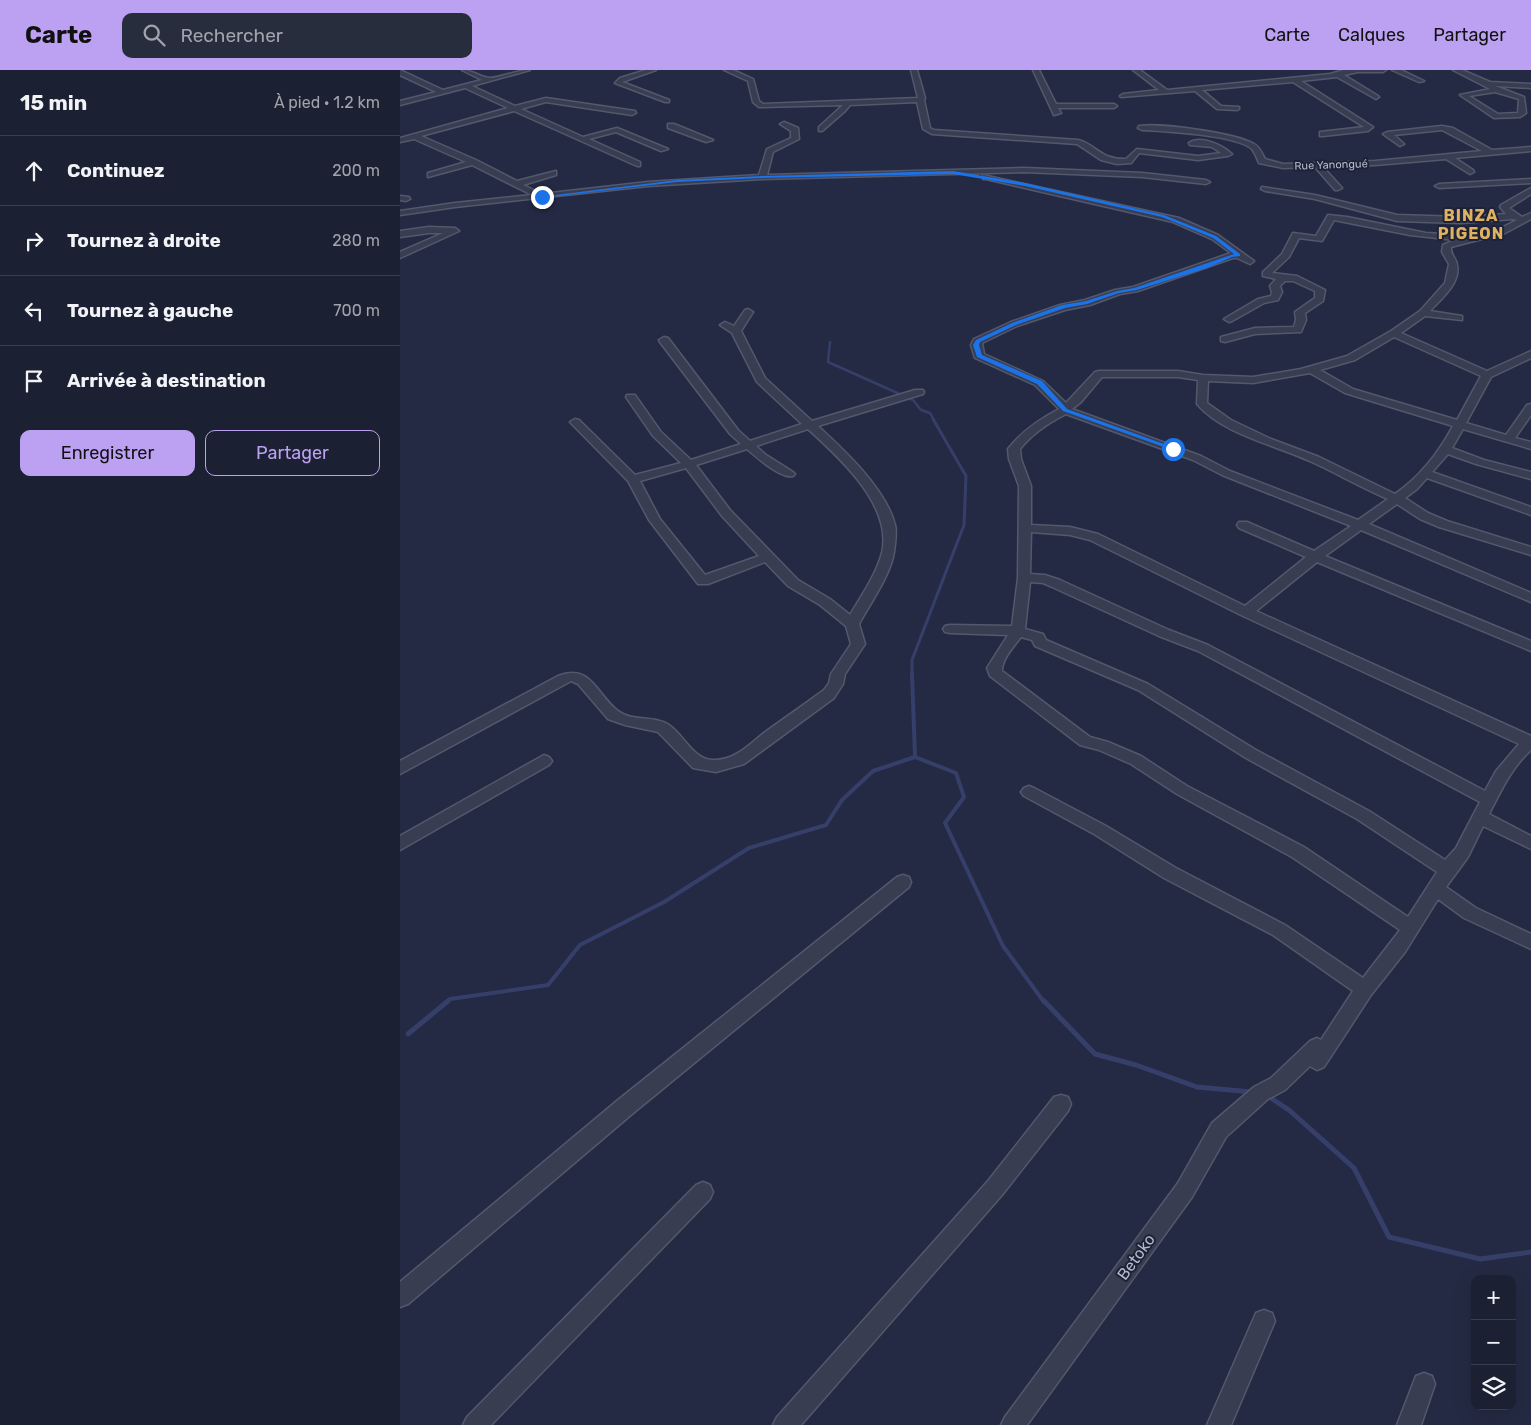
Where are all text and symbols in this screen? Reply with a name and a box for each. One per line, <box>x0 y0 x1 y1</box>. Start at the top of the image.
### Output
search box <box>122 13 472 58</box>
text: Carte <box>25 21 92 49</box>
icon: search <box>140 21 168 49</box>
text: Rechercher <box>180 24 283 47</box>
text: Carte <box>1264 24 1310 46</box>
text: Calques <box>1338 24 1405 46</box>
text: Partager <box>1433 24 1506 46</box>
text: 15 min <box>20 90 87 115</box>
text: À pied · 1.2 km <box>274 93 380 112</box>
icon: ahead <box>20 157 48 185</box>
street label: Rue Yanongué <box>1294 157 1368 173</box>
text: Continuez <box>67 159 165 182</box>
text: 200 m <box>332 161 380 180</box>
route end <box>531 186 554 209</box>
district label: BINZA PIGEON <box>1438 206 1504 243</box>
icon: right <box>20 227 48 255</box>
text: Tournez à droite <box>67 229 221 252</box>
text: 280 m <box>332 231 380 250</box>
icon: left <box>20 297 48 325</box>
text: Tournez à gauche <box>67 299 233 322</box>
text: 700 m <box>333 301 380 320</box>
icon: arrive <box>20 367 48 395</box>
text: Arrivée à destination <box>67 369 266 392</box>
button: Enregistrer <box>20 430 195 476</box>
button: Partager <box>205 430 380 476</box>
route start <box>1162 438 1185 461</box>
street label: Betoko <box>1113 1230 1159 1284</box>
map controls <box>1471 1275 1516 1410</box>
button: + <box>1471 1275 1516 1320</box>
button: − <box>1471 1320 1516 1365</box>
button: layers <box>1471 1365 1516 1410</box>

